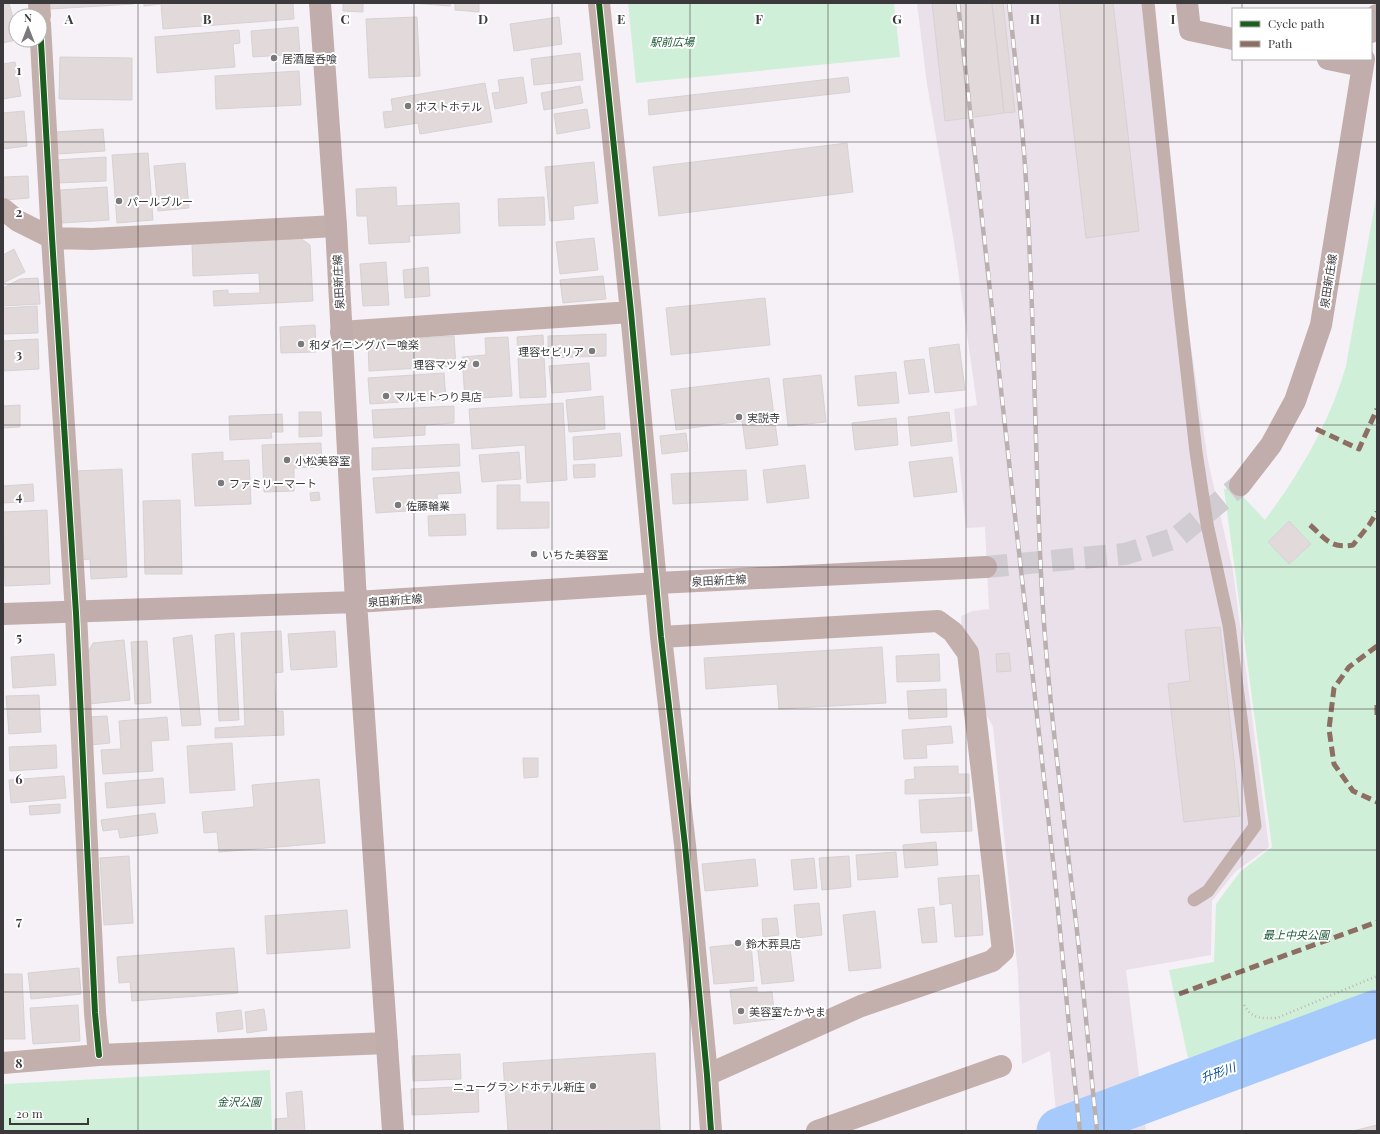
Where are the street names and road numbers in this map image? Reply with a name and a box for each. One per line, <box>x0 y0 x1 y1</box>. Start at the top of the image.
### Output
street label: 泉田新庄線 <box>1316 253 1340 309</box>
street label: 泉田新庄線 <box>329 254 347 310</box>
street label: 泉田新庄線 <box>691 571 747 589</box>
street label: 泉田新庄線 <box>367 591 423 609</box>

